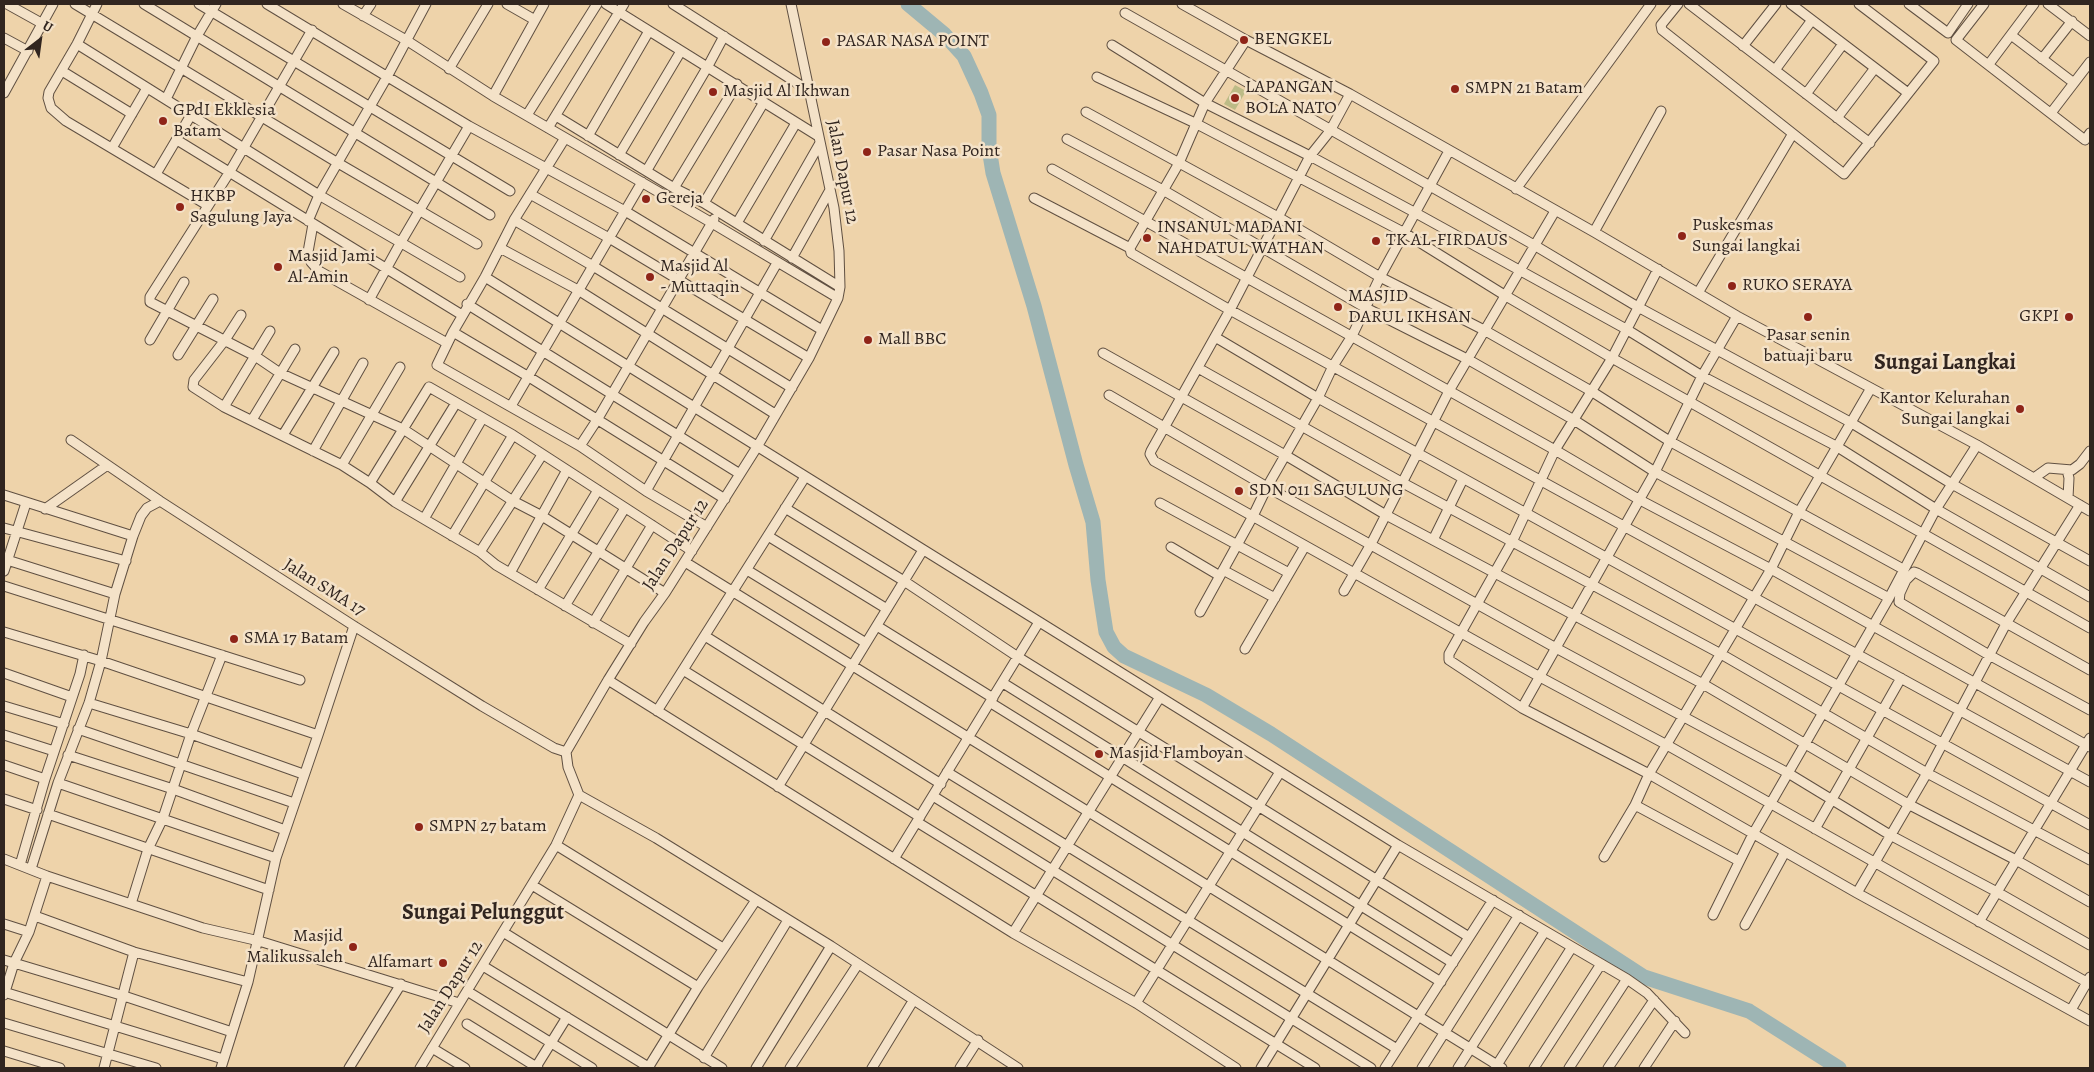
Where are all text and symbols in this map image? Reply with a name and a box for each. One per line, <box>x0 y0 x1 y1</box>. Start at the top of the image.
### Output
north arrow <box>15 15 65 65</box>
text: U <box>39 16 56 37</box>
place label: BENGKEL <box>1254 29 1331 51</box>
place label: PASAR NASA POINT <box>836 31 989 53</box>
marker: BENGKEL <box>1238 34 1250 46</box>
marker: PASAR NASA POINT <box>820 36 832 48</box>
place label: LAPANGAN BOLA NATO <box>1245 77 1337 120</box>
place label: SMPN 21 Batam <box>1465 78 1583 100</box>
place label: Masjid Al Ikhwan <box>723 81 850 103</box>
marker: SMPN 21 Batam <box>1449 83 1461 95</box>
marker: Masjid Al Ikhwan <box>707 86 719 98</box>
marker: LAPANGAN BOLA NATO <box>1229 92 1241 104</box>
place label: GPdI Ekklesia Batam <box>173 100 276 142</box>
marker: GPdI Ekklesia Batam <box>157 115 169 127</box>
street label: Jalan Dapur 12 <box>821 118 863 226</box>
place label: Pasar Nasa Point <box>877 141 1000 163</box>
marker: Pasar Nasa Point <box>861 146 873 158</box>
place label: HKBP Sagulung Jaya <box>190 186 292 228</box>
place label: Gereja <box>656 188 703 210</box>
marker: Gereja <box>640 193 652 205</box>
marker: HKBP Sagulung Jaya <box>174 201 186 213</box>
place label: Puskesmas Sungai langkai <box>1692 215 1801 258</box>
place label: INSANUL MADANI NAHDATUL WATHAN <box>1157 217 1324 260</box>
place label: TK AL-FIRDAUS <box>1386 230 1508 252</box>
marker: Puskesmas Sungai langkai <box>1676 230 1688 242</box>
marker: INSANUL MADANI NAHDATUL WATHAN <box>1141 232 1153 244</box>
marker: TK AL-FIRDAUS <box>1370 235 1382 247</box>
place label: Masjid Jami Al-Amin <box>288 246 375 288</box>
place label: Masjid Al - Muttaqin <box>660 256 740 298</box>
marker: Masjid Jami Al-Amin <box>272 261 284 273</box>
marker: Masjid Al - Muttaqin <box>644 271 656 283</box>
place label: RUKO SERAYA <box>1742 275 1852 297</box>
marker: RUKO SERAYA <box>1726 280 1738 292</box>
place label: MASJID DARUL IKHSAN <box>1348 286 1471 328</box>
marker: MASJID DARUL IKHSAN <box>1332 301 1344 313</box>
place label: GKPI <box>2019 306 2059 328</box>
marker: Pasar senin batuaji baru <box>1802 311 1814 323</box>
marker: GKPI <box>2063 311 2075 323</box>
place label: Pasar senin batuaji baru <box>1764 325 1852 368</box>
place label: Mall BBC <box>878 329 947 351</box>
marker: Mall BBC <box>862 334 874 346</box>
district label: Sungai Langkai <box>1874 351 2016 377</box>
place label: Kantor Kelurahan Sungai langkai <box>1879 388 2010 430</box>
marker: Kantor Kelurahan Sungai langkai <box>2014 403 2026 415</box>
place label: SDN 011 SAGULUNG <box>1249 480 1404 502</box>
marker: SDN 011 SAGULUNG <box>1233 485 1245 497</box>
street label: Jalan Dapur 12 <box>638 495 714 595</box>
street label: Jalan SMA 17 <box>279 554 369 622</box>
place label: SMA 17 Batam <box>244 628 349 650</box>
marker: SMA 17 Batam <box>228 633 240 645</box>
place label: Masjid Flamboyan <box>1109 743 1243 765</box>
marker: Masjid Flamboyan <box>1093 748 1105 760</box>
place label: SMPN 27 batam <box>429 816 547 838</box>
marker: SMPN 27 batam <box>413 821 425 833</box>
district label: Sungai Pelunggut <box>402 901 564 927</box>
place label: Masjid Malikussaleh <box>246 926 343 969</box>
street label: Jalan Dapur 12 <box>414 937 488 1037</box>
marker: Masjid Malikussaleh <box>347 941 359 953</box>
place label: Alfamart <box>368 952 433 974</box>
marker: Alfamart <box>437 957 449 969</box>

